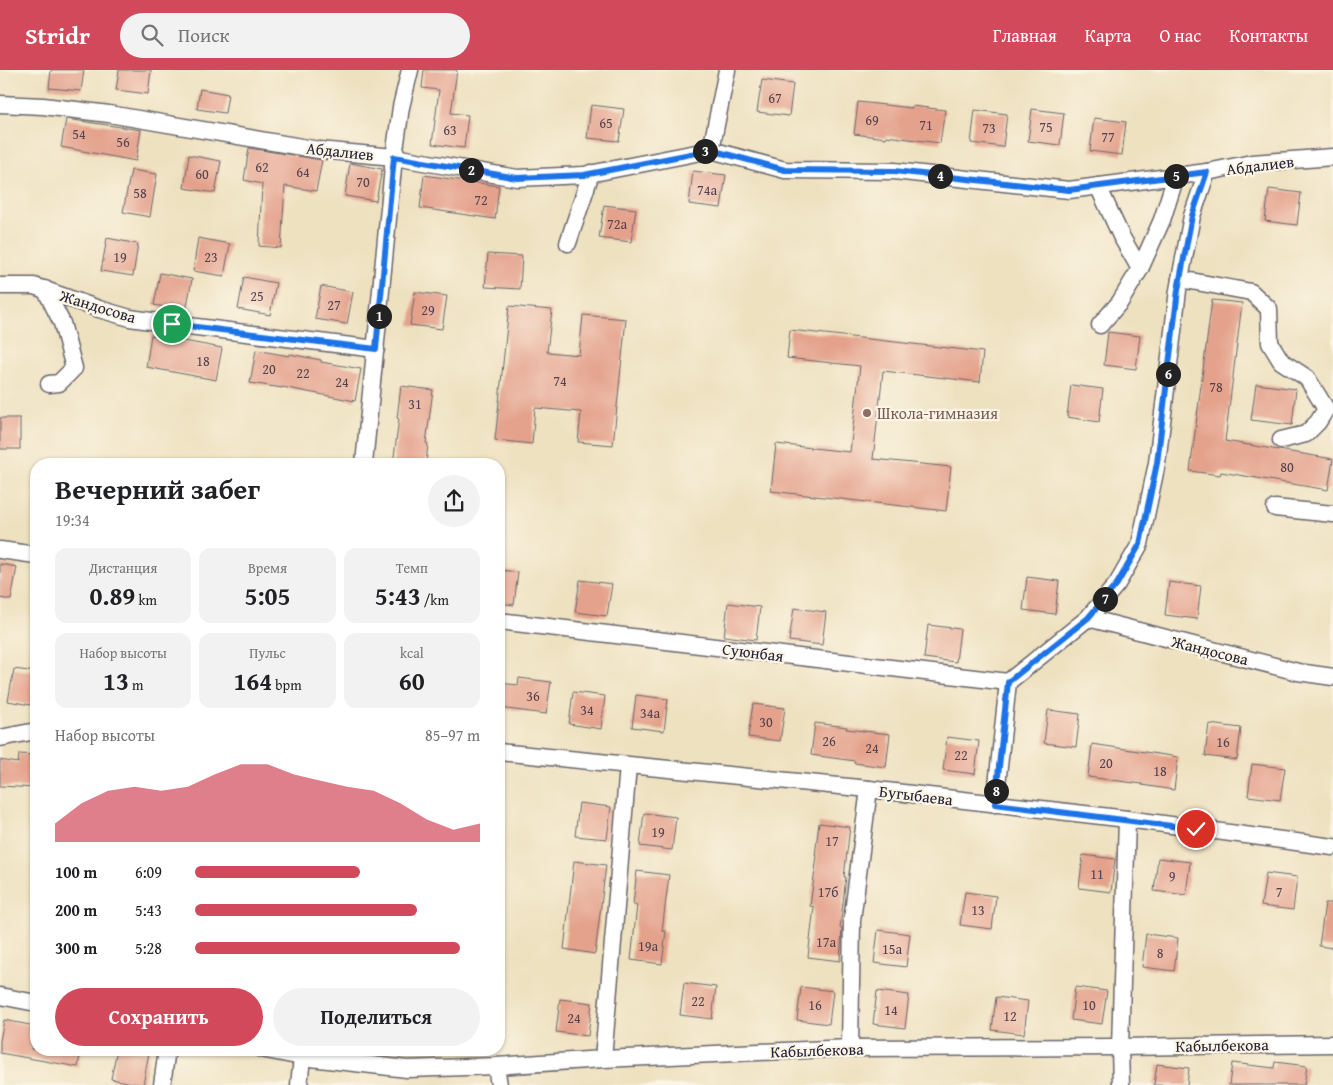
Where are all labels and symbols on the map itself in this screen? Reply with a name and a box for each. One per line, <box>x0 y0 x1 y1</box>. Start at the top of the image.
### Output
house number: 67 <box>768 88 782 108</box>
house number: 69 <box>865 110 879 130</box>
house number: 65 <box>599 113 613 133</box>
house number: 71 <box>919 115 933 135</box>
house number: 75 <box>1039 117 1053 137</box>
house number: 73 <box>982 118 996 138</box>
house number: 63 <box>443 120 457 140</box>
house number: 54 <box>72 124 86 144</box>
house number: 77 <box>1101 127 1115 147</box>
house number: 56 <box>116 132 130 152</box>
street label: Абдалиев <box>305 136 375 167</box>
pin: 3 <box>692 138 718 164</box>
street label: Абдалиев <box>1225 149 1295 181</box>
house number: 62 <box>255 157 269 177</box>
pin: 2 <box>458 158 484 182</box>
house number: 64 <box>296 162 310 182</box>
house number: 60 <box>195 164 209 184</box>
pin: 4 <box>928 164 952 188</box>
pin: 5 <box>1164 164 1188 188</box>
house number: 70 <box>356 172 370 192</box>
house number: 74а <box>697 180 717 200</box>
house number: 58 <box>133 183 147 203</box>
house number: 72 <box>474 190 488 210</box>
house number: 72а <box>607 214 627 234</box>
house number: 19 <box>113 247 127 267</box>
house number: 23 <box>204 247 218 267</box>
street label: Жандосова <box>56 283 139 329</box>
house number: 25 <box>250 286 264 306</box>
house number: 27 <box>327 295 341 315</box>
house number: 29 <box>421 300 435 320</box>
pin <box>151 303 193 345</box>
pin: 1 <box>366 304 392 328</box>
house number: 18 <box>196 351 210 371</box>
house number: 20 <box>262 359 276 379</box>
pin: 6 <box>1156 362 1180 386</box>
house number: 22 <box>296 363 310 383</box>
house number: 74 <box>553 371 567 391</box>
house number: 24 <box>335 372 349 392</box>
house number: 78 <box>1209 377 1223 397</box>
house number: 31 <box>408 394 422 414</box>
place label: Школа-гимназия <box>877 401 998 425</box>
marker: Школа-гимназия <box>861 407 873 419</box>
house number: 80 <box>1280 457 1294 477</box>
pin: 7 <box>1092 586 1118 612</box>
street label: Жандосова <box>1168 629 1251 671</box>
street label: Суюнбая <box>721 636 785 668</box>
house number: 36 <box>526 686 540 706</box>
house number: 34 <box>580 700 594 720</box>
house number: 34а <box>640 703 660 723</box>
house number: 30 <box>759 712 773 732</box>
house number: 26 <box>822 731 836 751</box>
house number: 16 <box>1216 732 1230 752</box>
house number: 24 <box>865 738 879 758</box>
house number: 22 <box>954 745 968 765</box>
house number: 20 <box>1099 753 1113 773</box>
house number: 18 <box>1153 761 1167 781</box>
pin: 8 <box>984 778 1008 804</box>
street label: Бугыбаева <box>878 779 955 811</box>
pin <box>1175 808 1217 850</box>
house number: 19 <box>651 822 665 842</box>
house number: 17 <box>825 831 839 851</box>
house number: 11 <box>1090 864 1104 884</box>
house number: 9 <box>1169 866 1176 886</box>
house number: 17б <box>818 882 838 902</box>
house number: 7 <box>1276 882 1283 902</box>
house number: 13 <box>971 900 985 920</box>
house number: 17а <box>816 932 836 952</box>
house number: 19а <box>638 936 658 956</box>
house number: 15а <box>882 939 902 959</box>
house number: 8 <box>1157 943 1164 963</box>
house number: 22 <box>691 991 705 1011</box>
house number: 16 <box>808 995 822 1015</box>
house number: 10 <box>1082 995 1096 1015</box>
house number: 14 <box>884 1000 898 1020</box>
house number: 12 <box>1003 1006 1017 1026</box>
house number: 24 <box>567 1008 581 1028</box>
street label: Кабылбекова <box>1175 1032 1269 1058</box>
street label: Кабылбекова <box>770 1036 864 1064</box>

